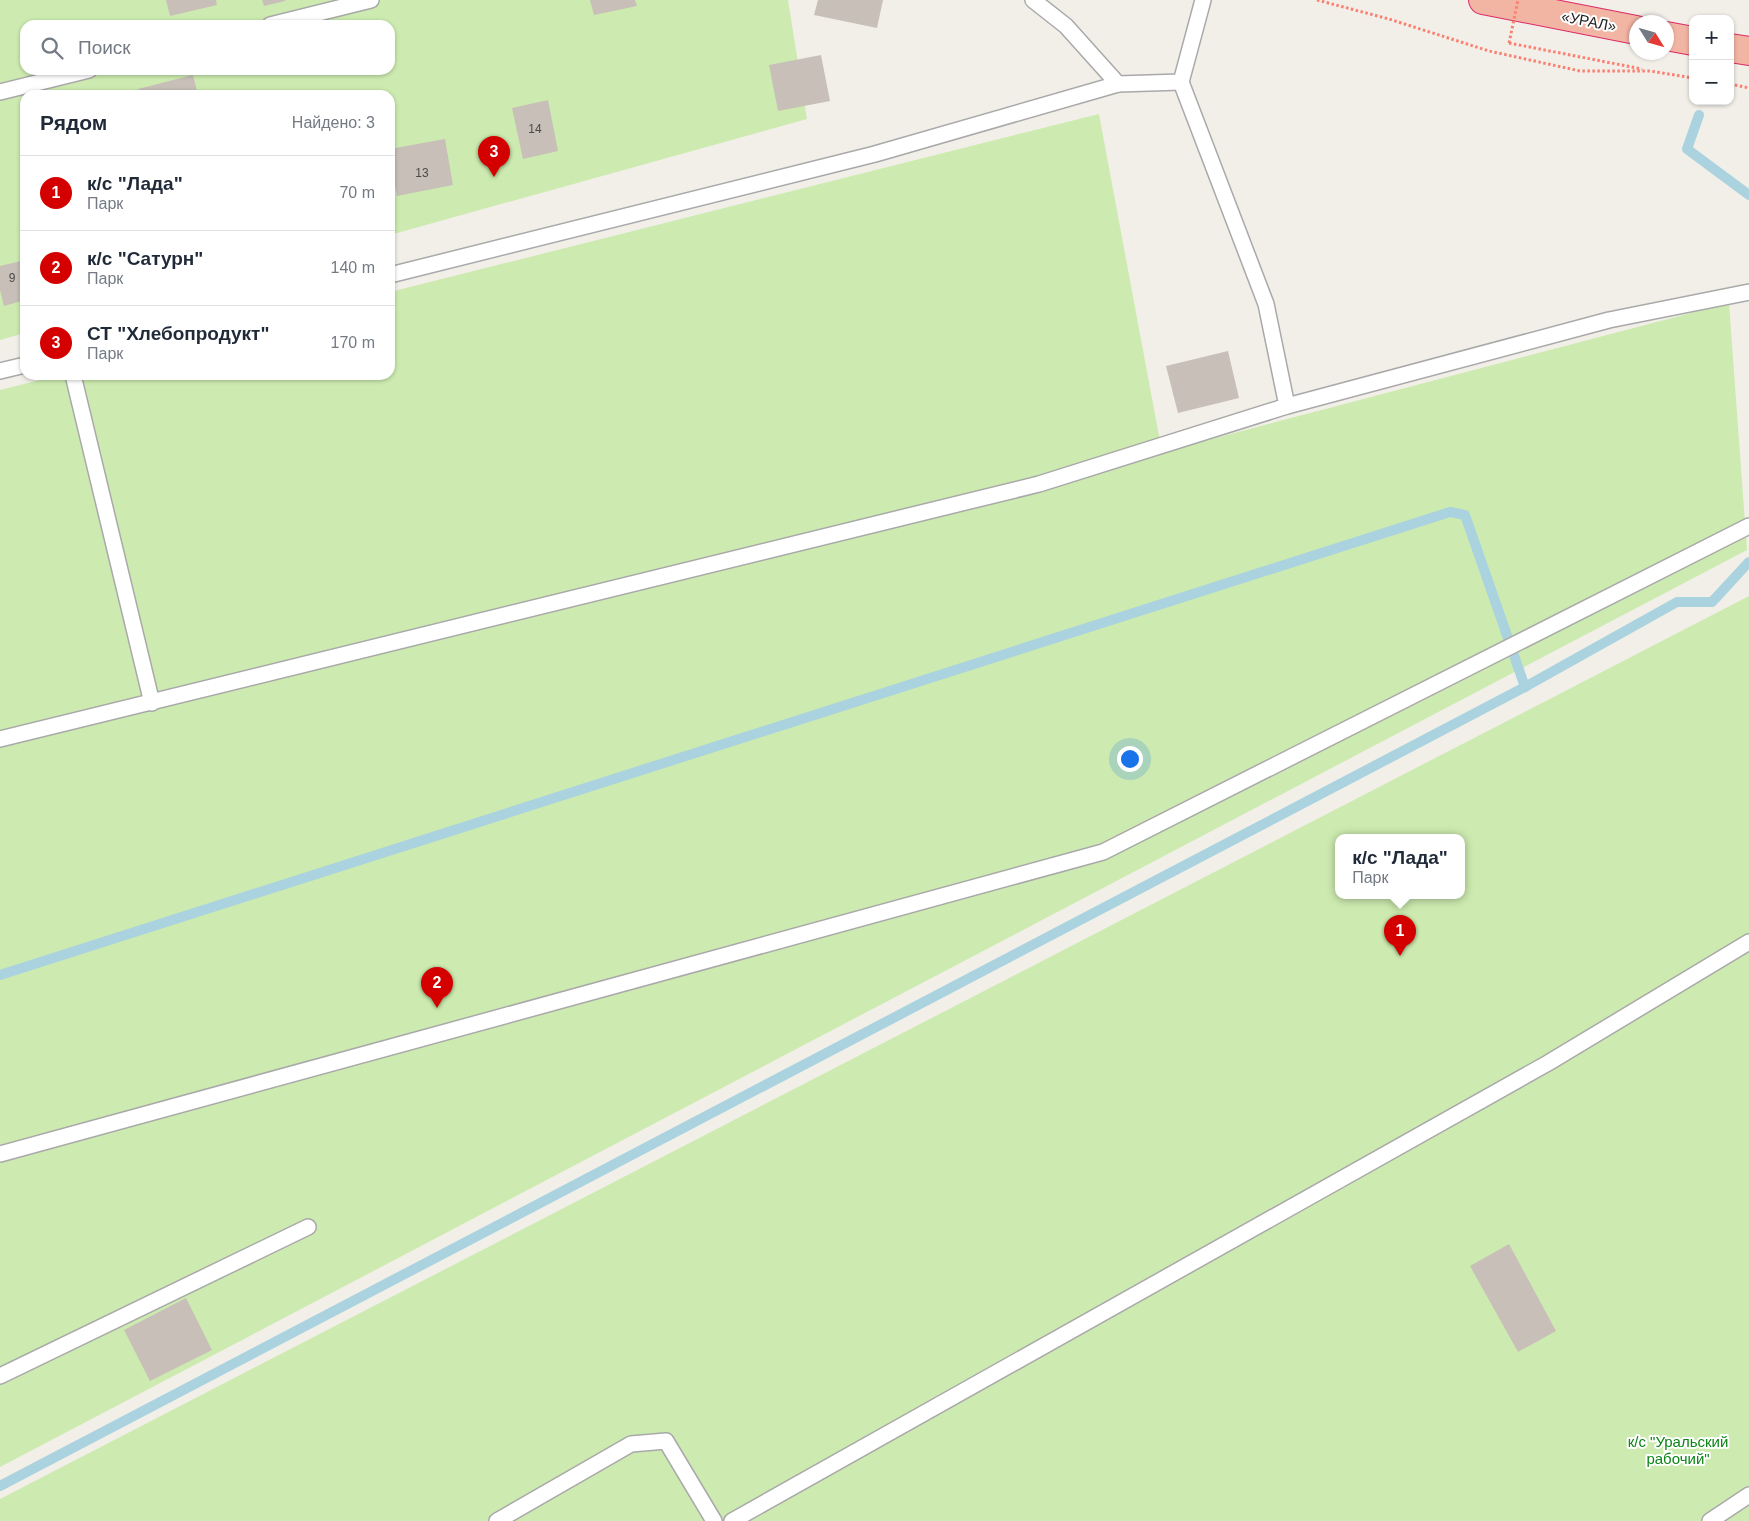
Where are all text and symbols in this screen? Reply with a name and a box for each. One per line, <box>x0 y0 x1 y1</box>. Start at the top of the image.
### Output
street label: «УРАЛ» <box>1560 7 1618 35</box>
north arrow <box>1629 15 1674 60</box>
map controls <box>1689 15 1734 105</box>
button: + <box>1689 15 1734 60</box>
search box <box>20 20 395 75</box>
icon: search <box>38 34 66 62</box>
text: Поиск <box>78 37 131 58</box>
button: − <box>1689 60 1734 105</box>
text: Рядом <box>40 111 107 134</box>
text: Найдено: 3 <box>292 114 375 131</box>
house number: 14 <box>528 122 542 136</box>
pin: 3 <box>478 136 510 177</box>
house number: 13 <box>415 166 429 180</box>
text: к/с "Лада" <box>87 173 183 194</box>
text: 1 <box>52 184 60 201</box>
text: 70 m <box>339 184 375 201</box>
text: Парк <box>87 195 123 212</box>
text: к/с "Сатурн" <box>87 248 203 269</box>
text: 2 <box>52 259 60 276</box>
text: 140 m <box>331 259 375 276</box>
text: Парк <box>87 270 123 287</box>
house number: 9 <box>9 271 16 285</box>
text: СТ "Хлебопродукт" <box>87 323 269 344</box>
text: 3 <box>52 334 60 351</box>
text: 170 m <box>331 334 375 351</box>
text: Парк <box>87 345 123 362</box>
your location <box>1117 746 1143 772</box>
popup <box>1335 834 1465 899</box>
text: к/с "Лада" <box>1352 847 1448 868</box>
text: Парк <box>1352 869 1388 886</box>
pin: 1 <box>1384 915 1416 956</box>
pin: 2 <box>421 967 453 1008</box>
park label: к/с "Уральский рабочий" <box>1628 1433 1728 1467</box>

